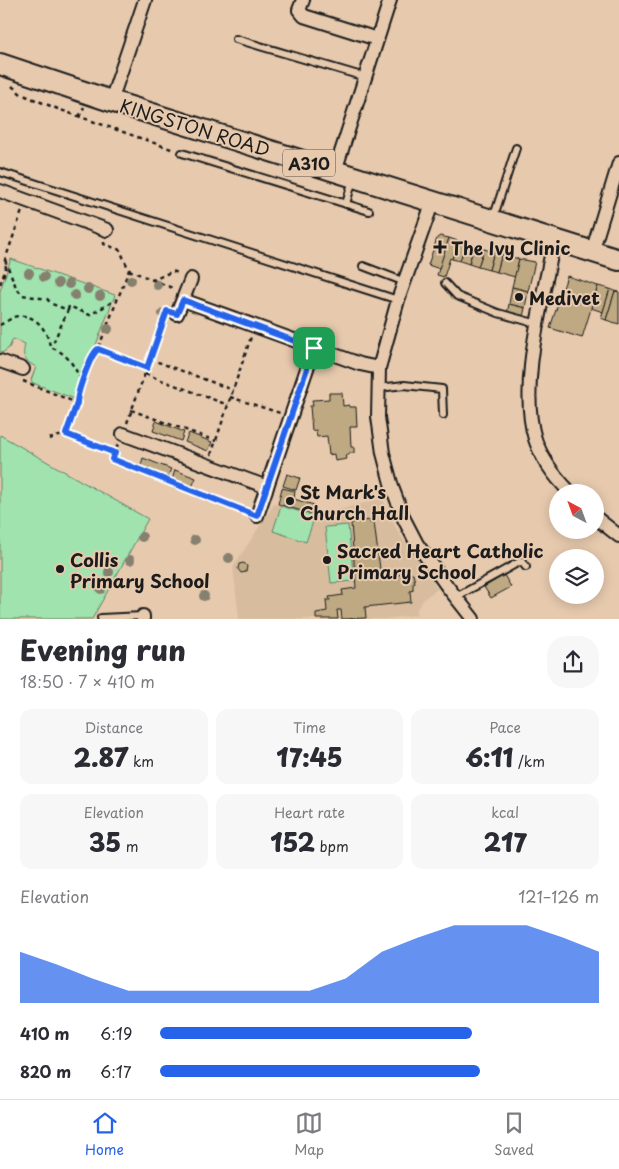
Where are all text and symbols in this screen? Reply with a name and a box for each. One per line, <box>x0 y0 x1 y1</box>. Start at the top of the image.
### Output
street label: KINGSTON ROAD <box>117 91 273 163</box>
road number: A310 <box>283 150 335 177</box>
place label: The Ivy Clinic <box>451 234 570 261</box>
marker: The Ivy Clinic <box>433 240 447 254</box>
place label: Medivet <box>529 284 600 311</box>
marker: Medivet <box>513 291 525 303</box>
pin <box>293 327 335 369</box>
icon: arrive <box>300 334 328 362</box>
place label: St Mark's Church Hall <box>300 478 409 526</box>
north arrow <box>549 484 604 539</box>
map controls <box>549 484 604 604</box>
marker: St Mark's Church Hall <box>284 495 296 507</box>
place label: Sacred Heart Catholic Primary School <box>337 537 543 585</box>
place label: Collis Primary School <box>70 546 210 594</box>
button: layers <box>549 549 604 604</box>
marker: Sacred Heart Catholic Primary School <box>321 554 333 566</box>
marker: Collis Primary School <box>54 563 66 575</box>
text: Evening run <box>20 628 186 671</box>
button: share <box>547 636 599 688</box>
text: 18:50 · 7 × 410 m <box>20 669 155 693</box>
text: Distance <box>84 717 143 738</box>
text: Time <box>293 717 326 738</box>
text: Pace <box>489 717 521 738</box>
text: 2.87 <box>74 738 128 776</box>
text: 17:45 <box>276 738 343 776</box>
text: 6:11 <box>465 738 514 776</box>
text: km <box>128 751 154 772</box>
text: /km <box>514 751 545 772</box>
text: Elevation <box>84 802 144 823</box>
text: Heart rate <box>274 802 345 823</box>
text: kcal <box>491 802 519 823</box>
text: 35 <box>89 823 121 861</box>
text: 152 <box>270 823 315 861</box>
text: 217 <box>483 823 527 861</box>
text: m <box>121 836 139 857</box>
text: bpm <box>315 836 349 857</box>
text: Elevation <box>20 884 89 908</box>
text: 121–126 m <box>518 884 599 908</box>
text: 410 m <box>20 1021 69 1045</box>
text: 6:19 <box>100 1021 132 1045</box>
text: 820 m <box>20 1059 71 1083</box>
text: 6:17 <box>100 1059 132 1083</box>
tab: Home <box>85 1109 124 1160</box>
tab: Map <box>294 1109 324 1160</box>
tab: Saved <box>494 1109 534 1160</box>

